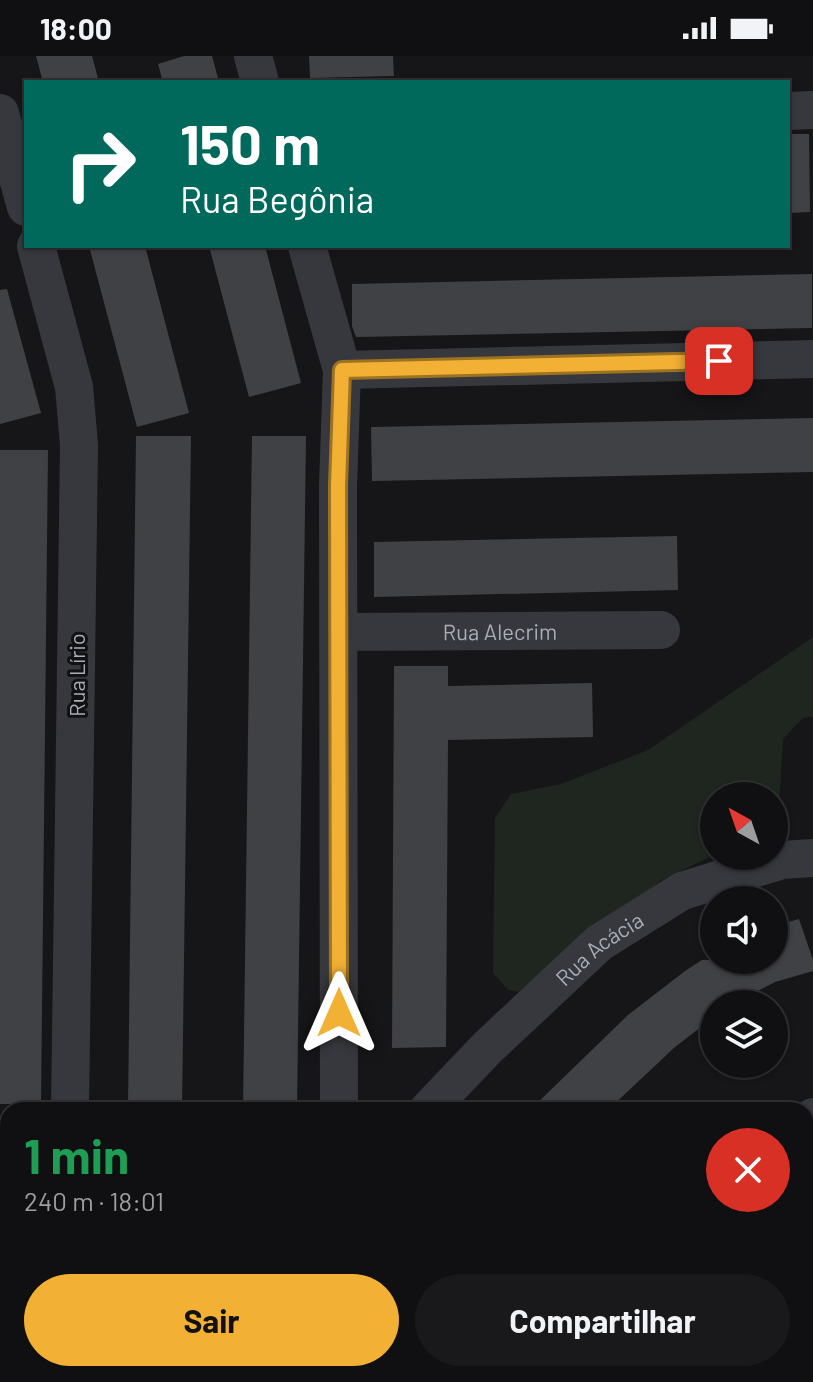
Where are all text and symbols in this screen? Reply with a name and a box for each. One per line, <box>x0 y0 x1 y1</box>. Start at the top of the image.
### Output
text: 18:00 <box>40 10 112 46</box>
text: 150 m <box>180 109 320 176</box>
icon: right <box>48 112 152 216</box>
text: Rua Begônia <box>180 177 374 220</box>
pin <box>685 327 753 395</box>
icon: arrive <box>697 339 741 383</box>
street label: Rua Alecrim <box>443 618 557 644</box>
street label: Rua Lírio <box>63 633 89 717</box>
north arrow <box>700 782 788 870</box>
map controls <box>700 782 788 1078</box>
button: sound <box>700 886 788 974</box>
street label: Rua Acácia <box>550 906 648 990</box>
position arrow <box>297 971 381 1055</box>
button: layers <box>700 990 788 1078</box>
text: 1 min <box>24 1126 129 1184</box>
button: close <box>706 1128 790 1212</box>
text: 240 m · 18:01 <box>24 1185 164 1216</box>
button: Sair <box>24 1274 399 1366</box>
button: Compartilhar <box>415 1274 790 1366</box>

